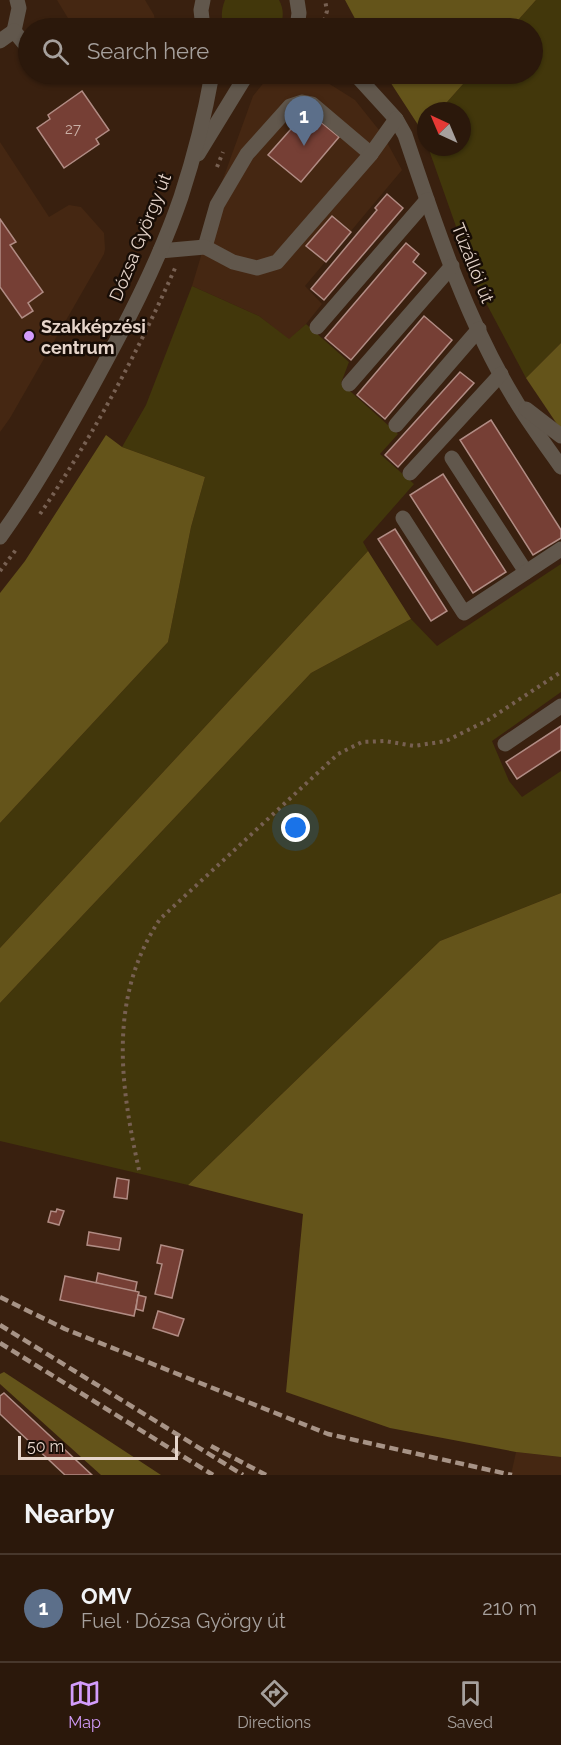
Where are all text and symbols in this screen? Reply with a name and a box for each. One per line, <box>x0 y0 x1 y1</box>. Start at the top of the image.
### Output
search box <box>18 18 543 84</box>
icon: search <box>39 35 72 68</box>
text: Search here <box>87 38 209 64</box>
pin: 1 <box>284 96 324 146</box>
north arrow <box>417 102 471 156</box>
house number: 27 <box>65 120 81 138</box>
street label: Dózsa György út <box>105 170 175 304</box>
street label: Tűzállói út <box>447 220 499 306</box>
place label: Szakképzési centrum <box>41 316 146 358</box>
marker: Szakképzési centrum <box>22 329 36 343</box>
your location <box>281 813 310 842</box>
scale bar <box>18 1433 178 1460</box>
text: 50 m <box>27 1437 64 1456</box>
text: Nearby <box>24 1499 114 1529</box>
text: OMV <box>81 1583 132 1609</box>
text: 1 <box>39 1596 48 1620</box>
text: 210 m <box>482 1596 537 1620</box>
text: Fuel · Dózsa György út <box>81 1609 286 1633</box>
tab: Map <box>68 1677 101 1732</box>
tab: Directions <box>237 1677 311 1732</box>
tab: Saved <box>447 1677 493 1732</box>

